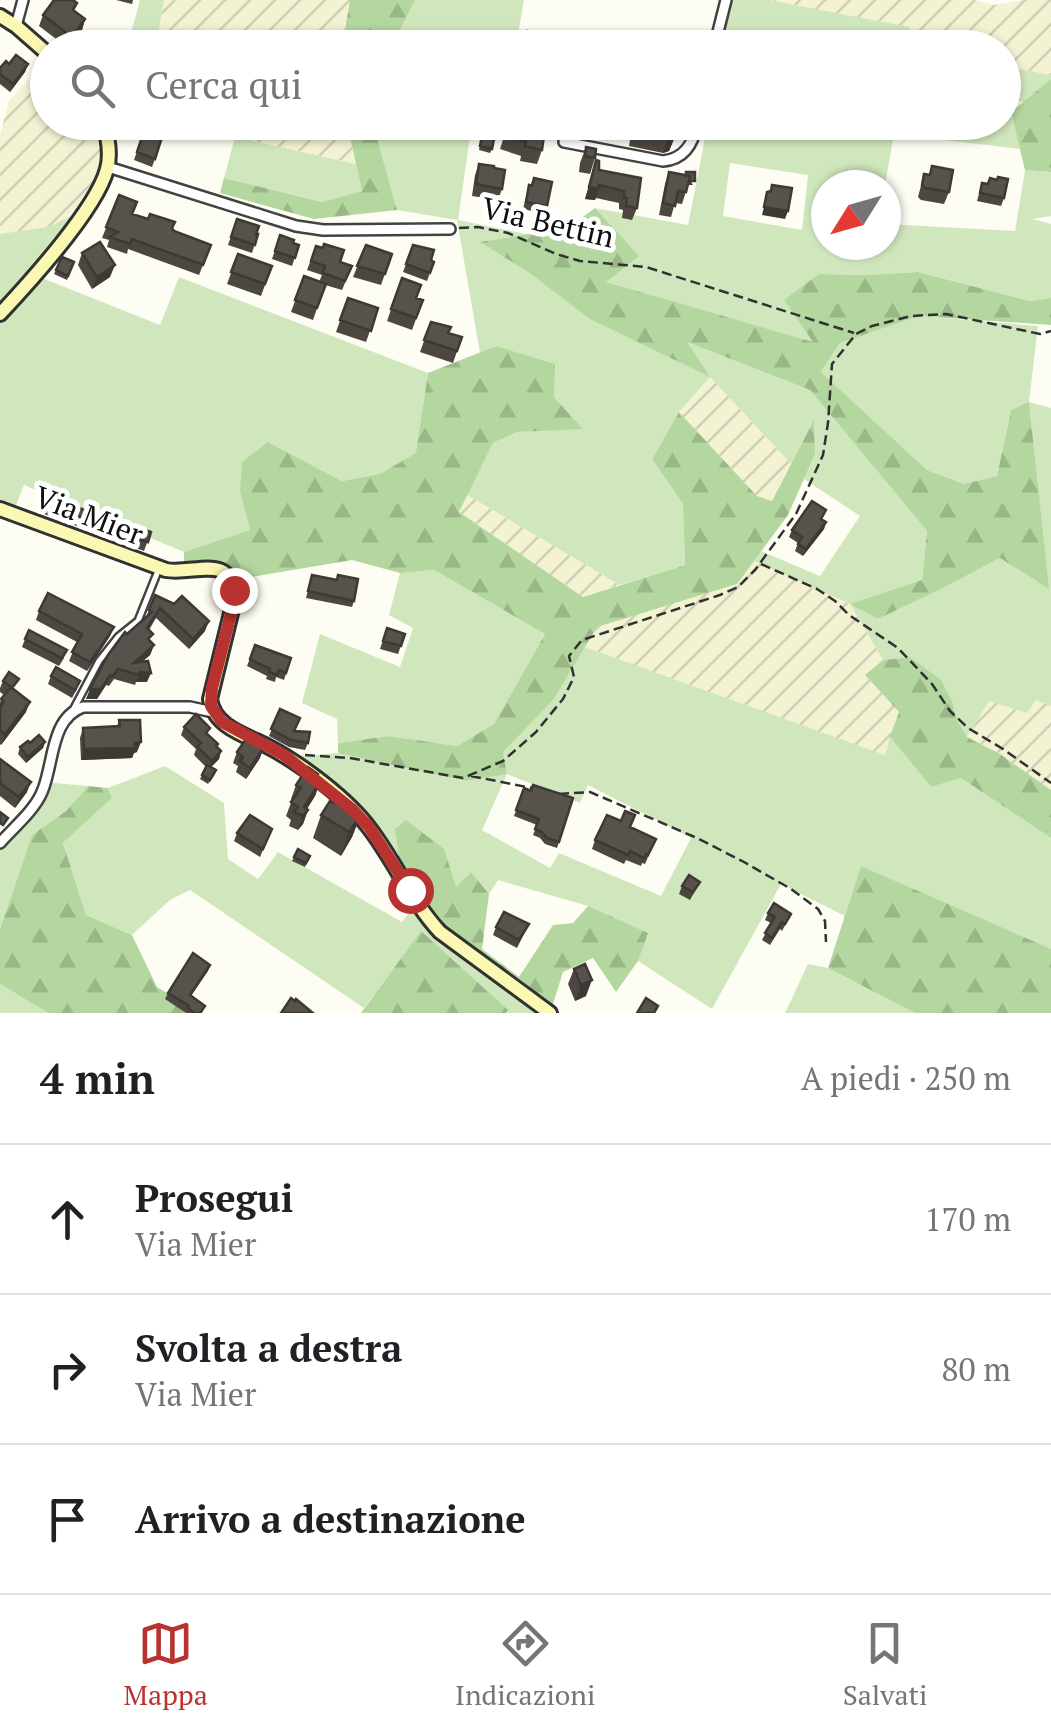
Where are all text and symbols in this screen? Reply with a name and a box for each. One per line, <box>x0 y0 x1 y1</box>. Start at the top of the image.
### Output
search box <box>30 30 1021 140</box>
icon: search <box>65 58 120 113</box>
text: Cerca qui <box>145 60 302 110</box>
north arrow <box>811 170 901 260</box>
street label: Via Bettin <box>478 187 618 257</box>
street label: Via Mier <box>29 476 150 554</box>
route end <box>212 568 258 614</box>
route start <box>388 868 434 914</box>
text: 4 min <box>40 1050 155 1106</box>
text: A piedi · 250 m <box>801 1057 1011 1099</box>
text: Prosegui <box>135 1173 293 1223</box>
icon: ahead <box>40 1192 95 1247</box>
text: 170 m <box>924 1198 1011 1240</box>
text: Via Mier <box>135 1223 256 1265</box>
text: Svolta a destra <box>135 1323 402 1373</box>
icon: right <box>40 1342 95 1397</box>
text: 80 m <box>941 1348 1011 1390</box>
text: Via Mier <box>135 1373 256 1415</box>
icon: arrive <box>40 1492 95 1547</box>
text: Arrivo a destinazione <box>135 1494 526 1544</box>
tab: Mappa <box>124 1616 208 1713</box>
tab: Indicazioni <box>455 1616 595 1713</box>
tab: Salvati <box>843 1616 927 1713</box>

